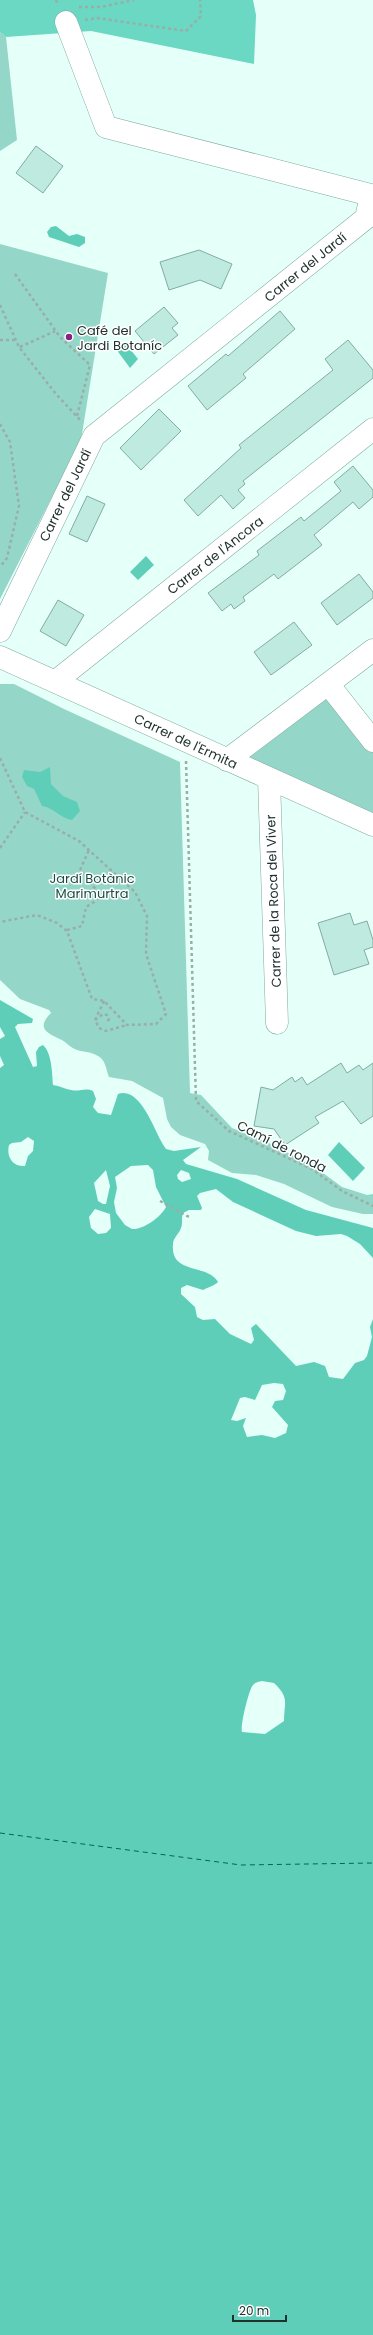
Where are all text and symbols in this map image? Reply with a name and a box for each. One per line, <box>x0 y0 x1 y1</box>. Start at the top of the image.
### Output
street label: Carrer del Jardí <box>260 228 351 307</box>
place label: Café del Jardi Botaníc <box>77 321 162 355</box>
marker: Café del Jardi Botaníc <box>64 332 74 342</box>
street label: Carrer del Jardí <box>35 446 96 545</box>
street label: Carrer de l'Ancora <box>163 512 267 599</box>
street label: Carrer de l'Ermita <box>131 709 241 774</box>
street label: Carrer de la Roca del Viver <box>261 814 286 988</box>
park label: Jardí Botànic Marimurtra <box>49 869 135 903</box>
street label: Camí de ronda <box>234 1116 330 1177</box>
scale bar <box>233 2297 286 2323</box>
text: 20 m <box>239 2302 269 2319</box>

